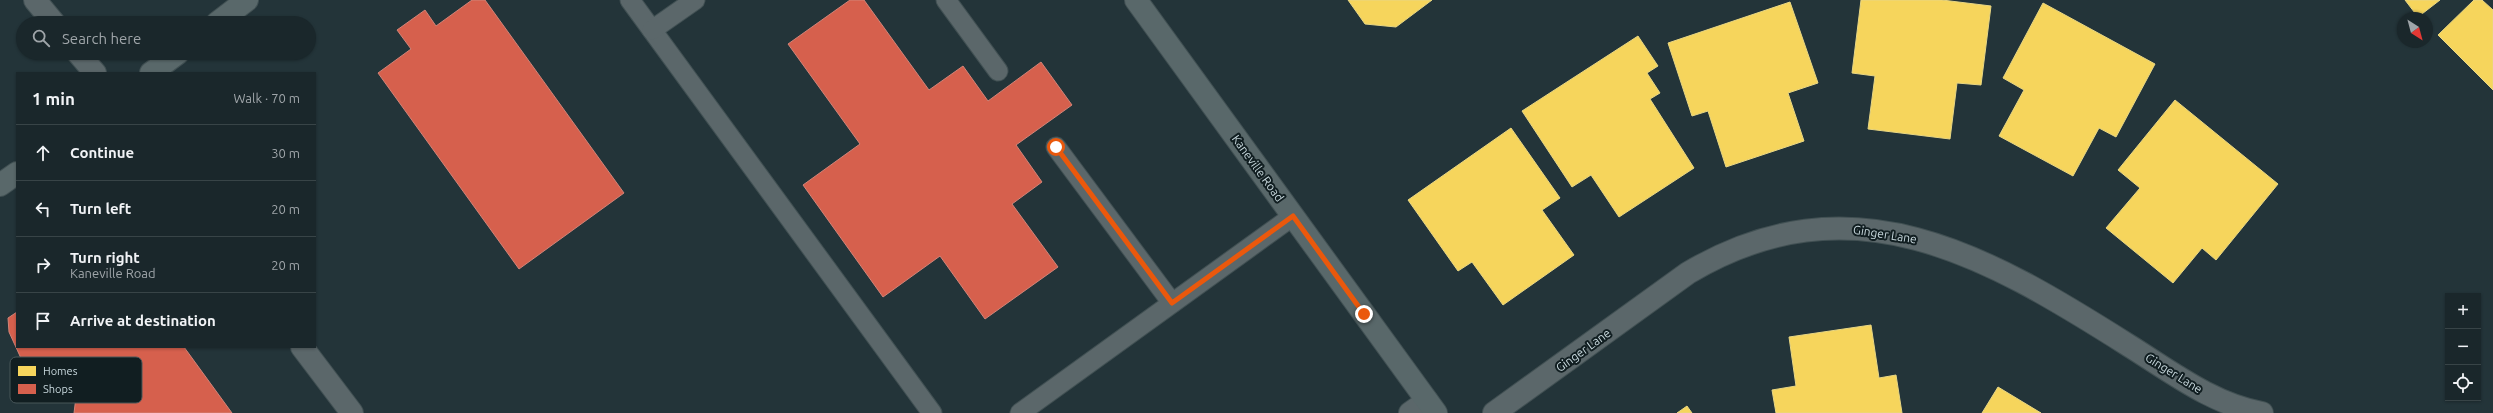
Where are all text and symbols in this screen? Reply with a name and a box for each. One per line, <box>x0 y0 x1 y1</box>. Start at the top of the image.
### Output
north arrow <box>2397 12 2433 48</box>
search box <box>16 16 316 60</box>
icon: search <box>30 27 52 49</box>
text: Search here <box>62 30 141 47</box>
text: 1 min <box>32 89 75 108</box>
text: Walk · 70 m <box>234 91 300 105</box>
street label: Kaneville Road <box>1230 132 1286 204</box>
route start <box>1047 138 1065 156</box>
icon: ahead <box>32 142 54 164</box>
text: Continue <box>70 144 134 161</box>
text: 30 m <box>271 146 300 160</box>
icon: left <box>32 198 54 220</box>
text: Turn left <box>70 200 131 217</box>
text: 20 m <box>271 202 300 216</box>
street label: Ginger Lane <box>1852 223 1918 245</box>
text: Turn right <box>70 249 140 266</box>
icon: right <box>32 254 54 276</box>
text: 20 m <box>271 258 300 272</box>
text: Kaneville Road <box>70 266 156 280</box>
map controls <box>2445 293 2481 401</box>
button: + <box>2445 293 2481 329</box>
route end <box>1355 305 1373 323</box>
icon: arrive <box>32 310 54 332</box>
text: Arrive at destination <box>70 312 216 329</box>
street label: Ginger Lane <box>1553 326 1613 374</box>
button: − <box>2445 329 2481 365</box>
street label: Ginger Lane <box>2143 350 2205 396</box>
legend <box>10 357 142 403</box>
text: Homes <box>43 365 78 377</box>
button: locate <box>2445 365 2481 401</box>
text: Shops <box>43 383 73 395</box>

